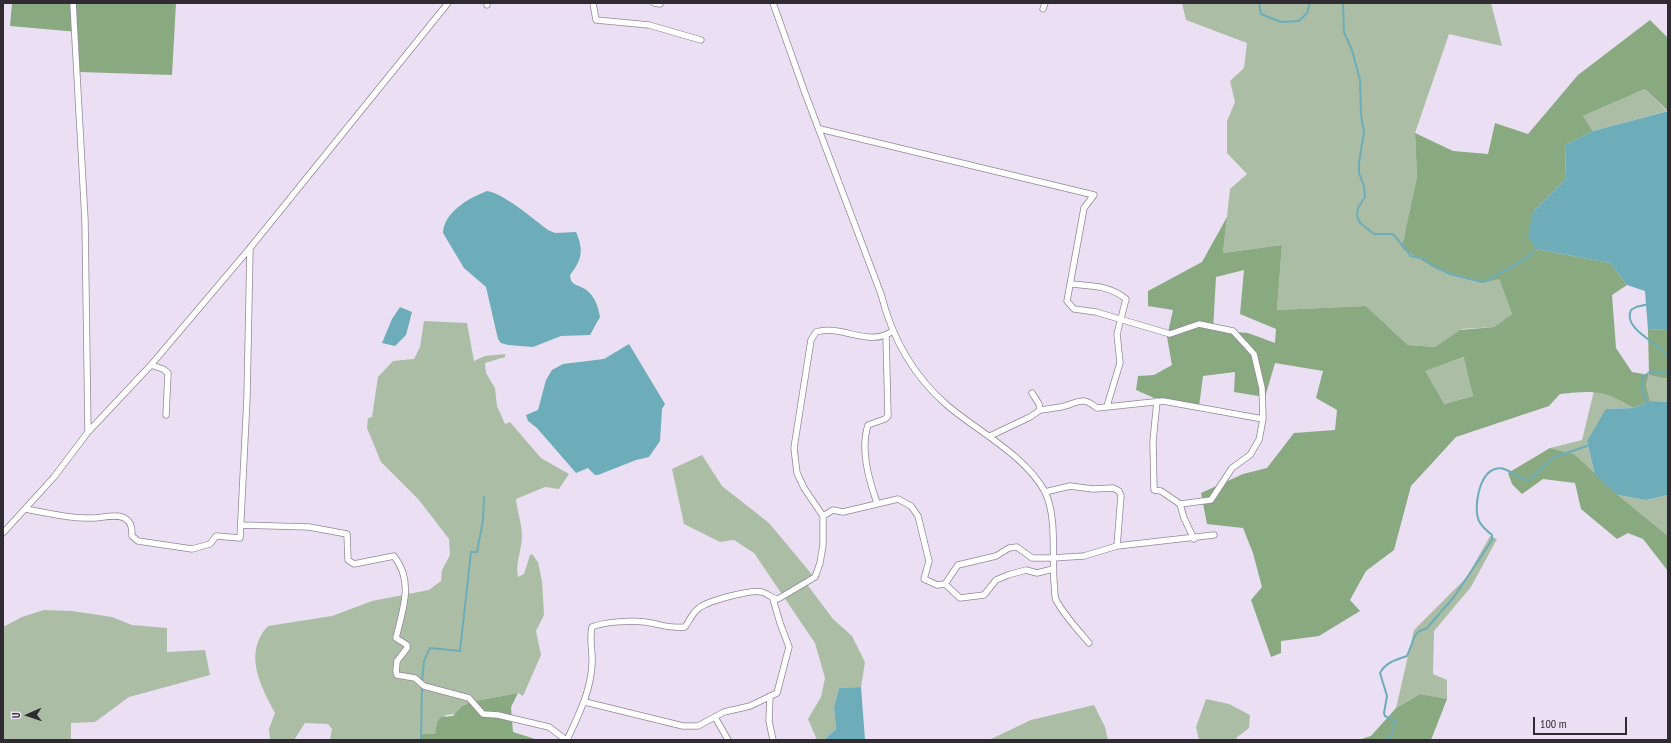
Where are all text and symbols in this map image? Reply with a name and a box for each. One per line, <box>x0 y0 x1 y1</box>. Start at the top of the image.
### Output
north arrow <box>8 695 48 735</box>
scale bar <box>1535 709 1629 735</box>
text: U <box>9 712 23 719</box>
text: 100 m <box>1540 716 1567 731</box>

